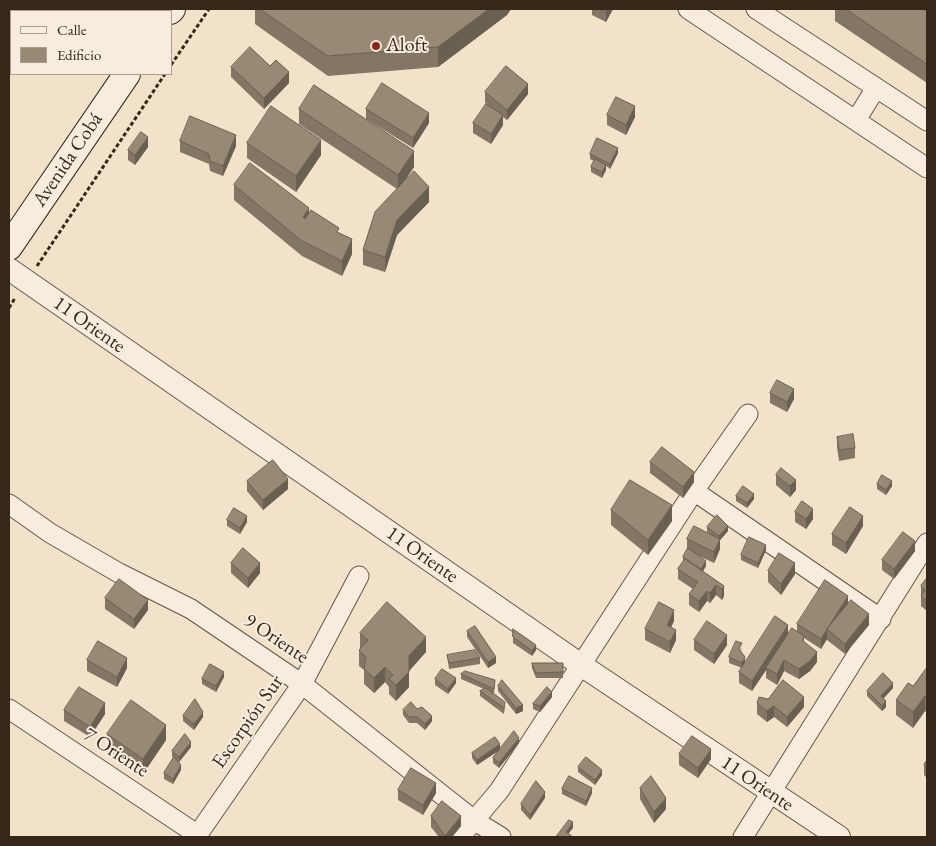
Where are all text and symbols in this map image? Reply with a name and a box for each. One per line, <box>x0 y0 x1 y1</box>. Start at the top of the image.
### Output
legend <box>10 10 172 75</box>
text: Calle <box>57 20 87 39</box>
place label: Aloft <box>386 34 427 58</box>
marker: Aloft <box>370 40 382 52</box>
text: Edificio <box>57 45 101 64</box>
street label: Avenida Cobá <box>28 109 108 211</box>
street label: 11 Oriente <box>48 292 130 358</box>
street label: 11 Oriente <box>381 522 463 588</box>
street label: 9 Oriente <box>239 609 313 669</box>
street label: Escorpión Sur <box>207 671 289 773</box>
street label: 7 Oriente <box>79 723 153 783</box>
street label: 11 Oriente <box>716 751 798 817</box>

